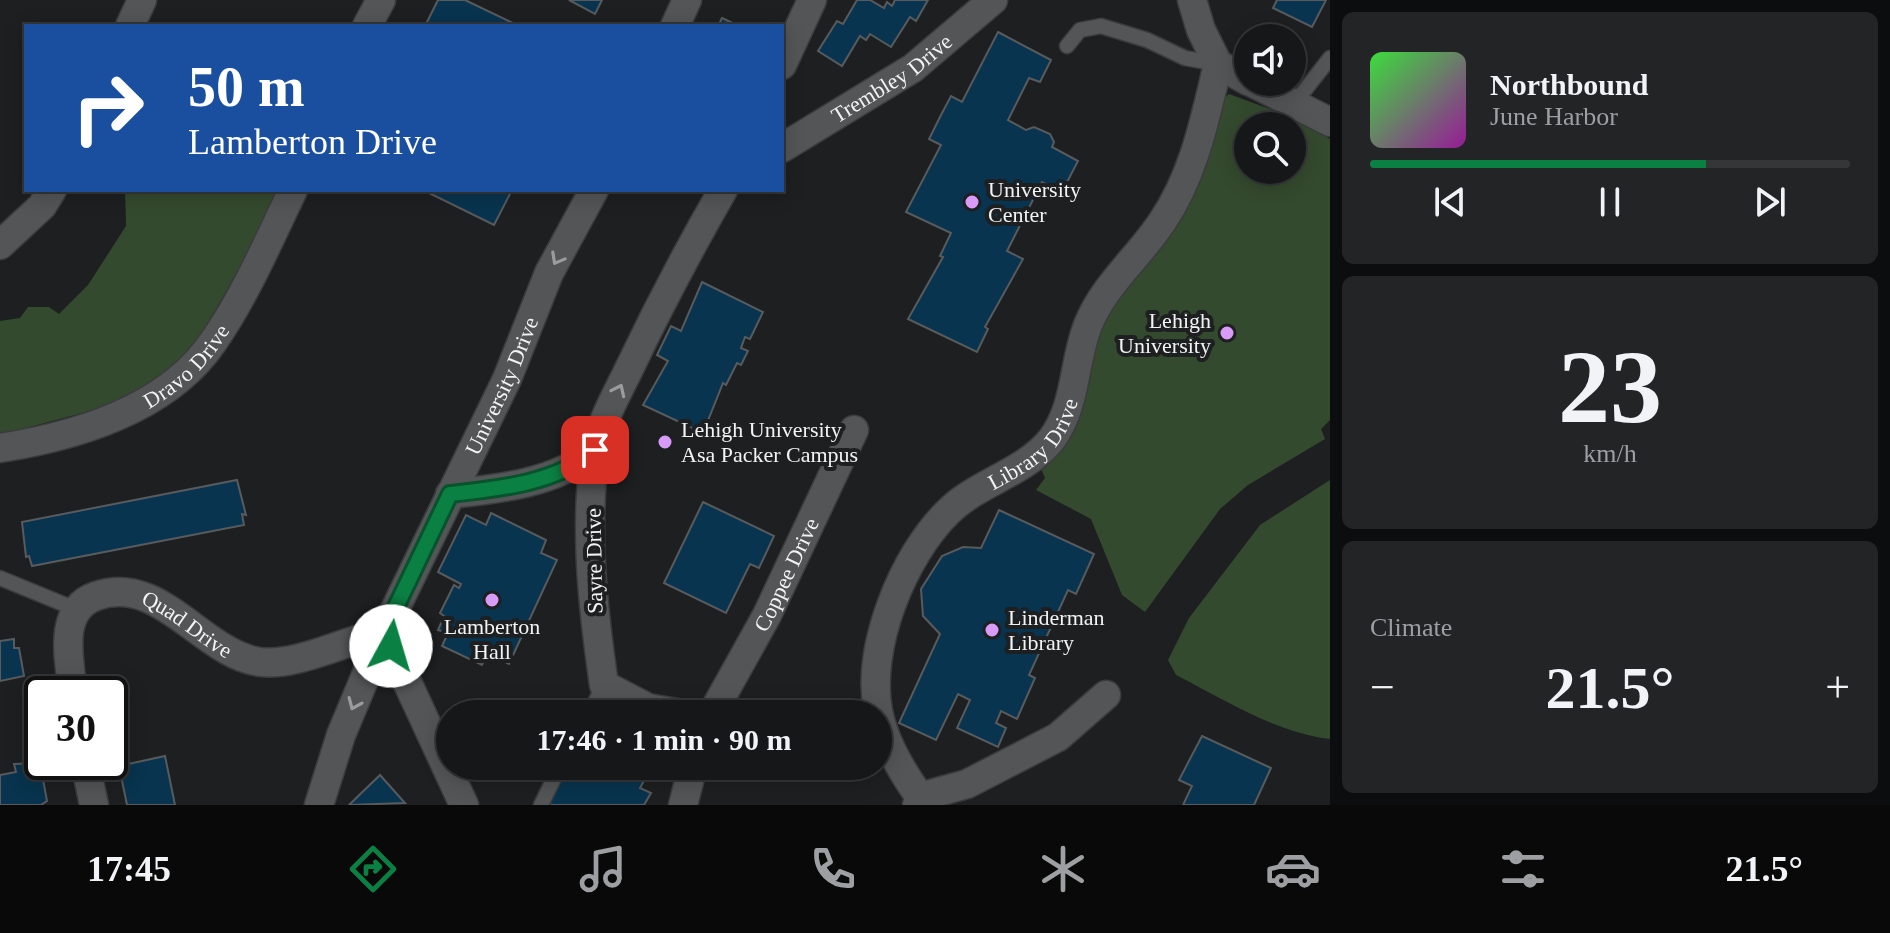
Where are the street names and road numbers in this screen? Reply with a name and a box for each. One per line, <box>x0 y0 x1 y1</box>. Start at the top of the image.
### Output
street label: Trembley Drive <box>827 28 957 127</box>
street label: University Drive <box>460 313 543 459</box>
street label: Dravo Drive <box>138 320 234 413</box>
street label: Library Drive <box>983 395 1082 494</box>
street label: Sayre Drive <box>581 508 607 614</box>
street label: Coppee Drive <box>748 514 823 636</box>
street label: Quad Drive <box>138 585 237 663</box>

